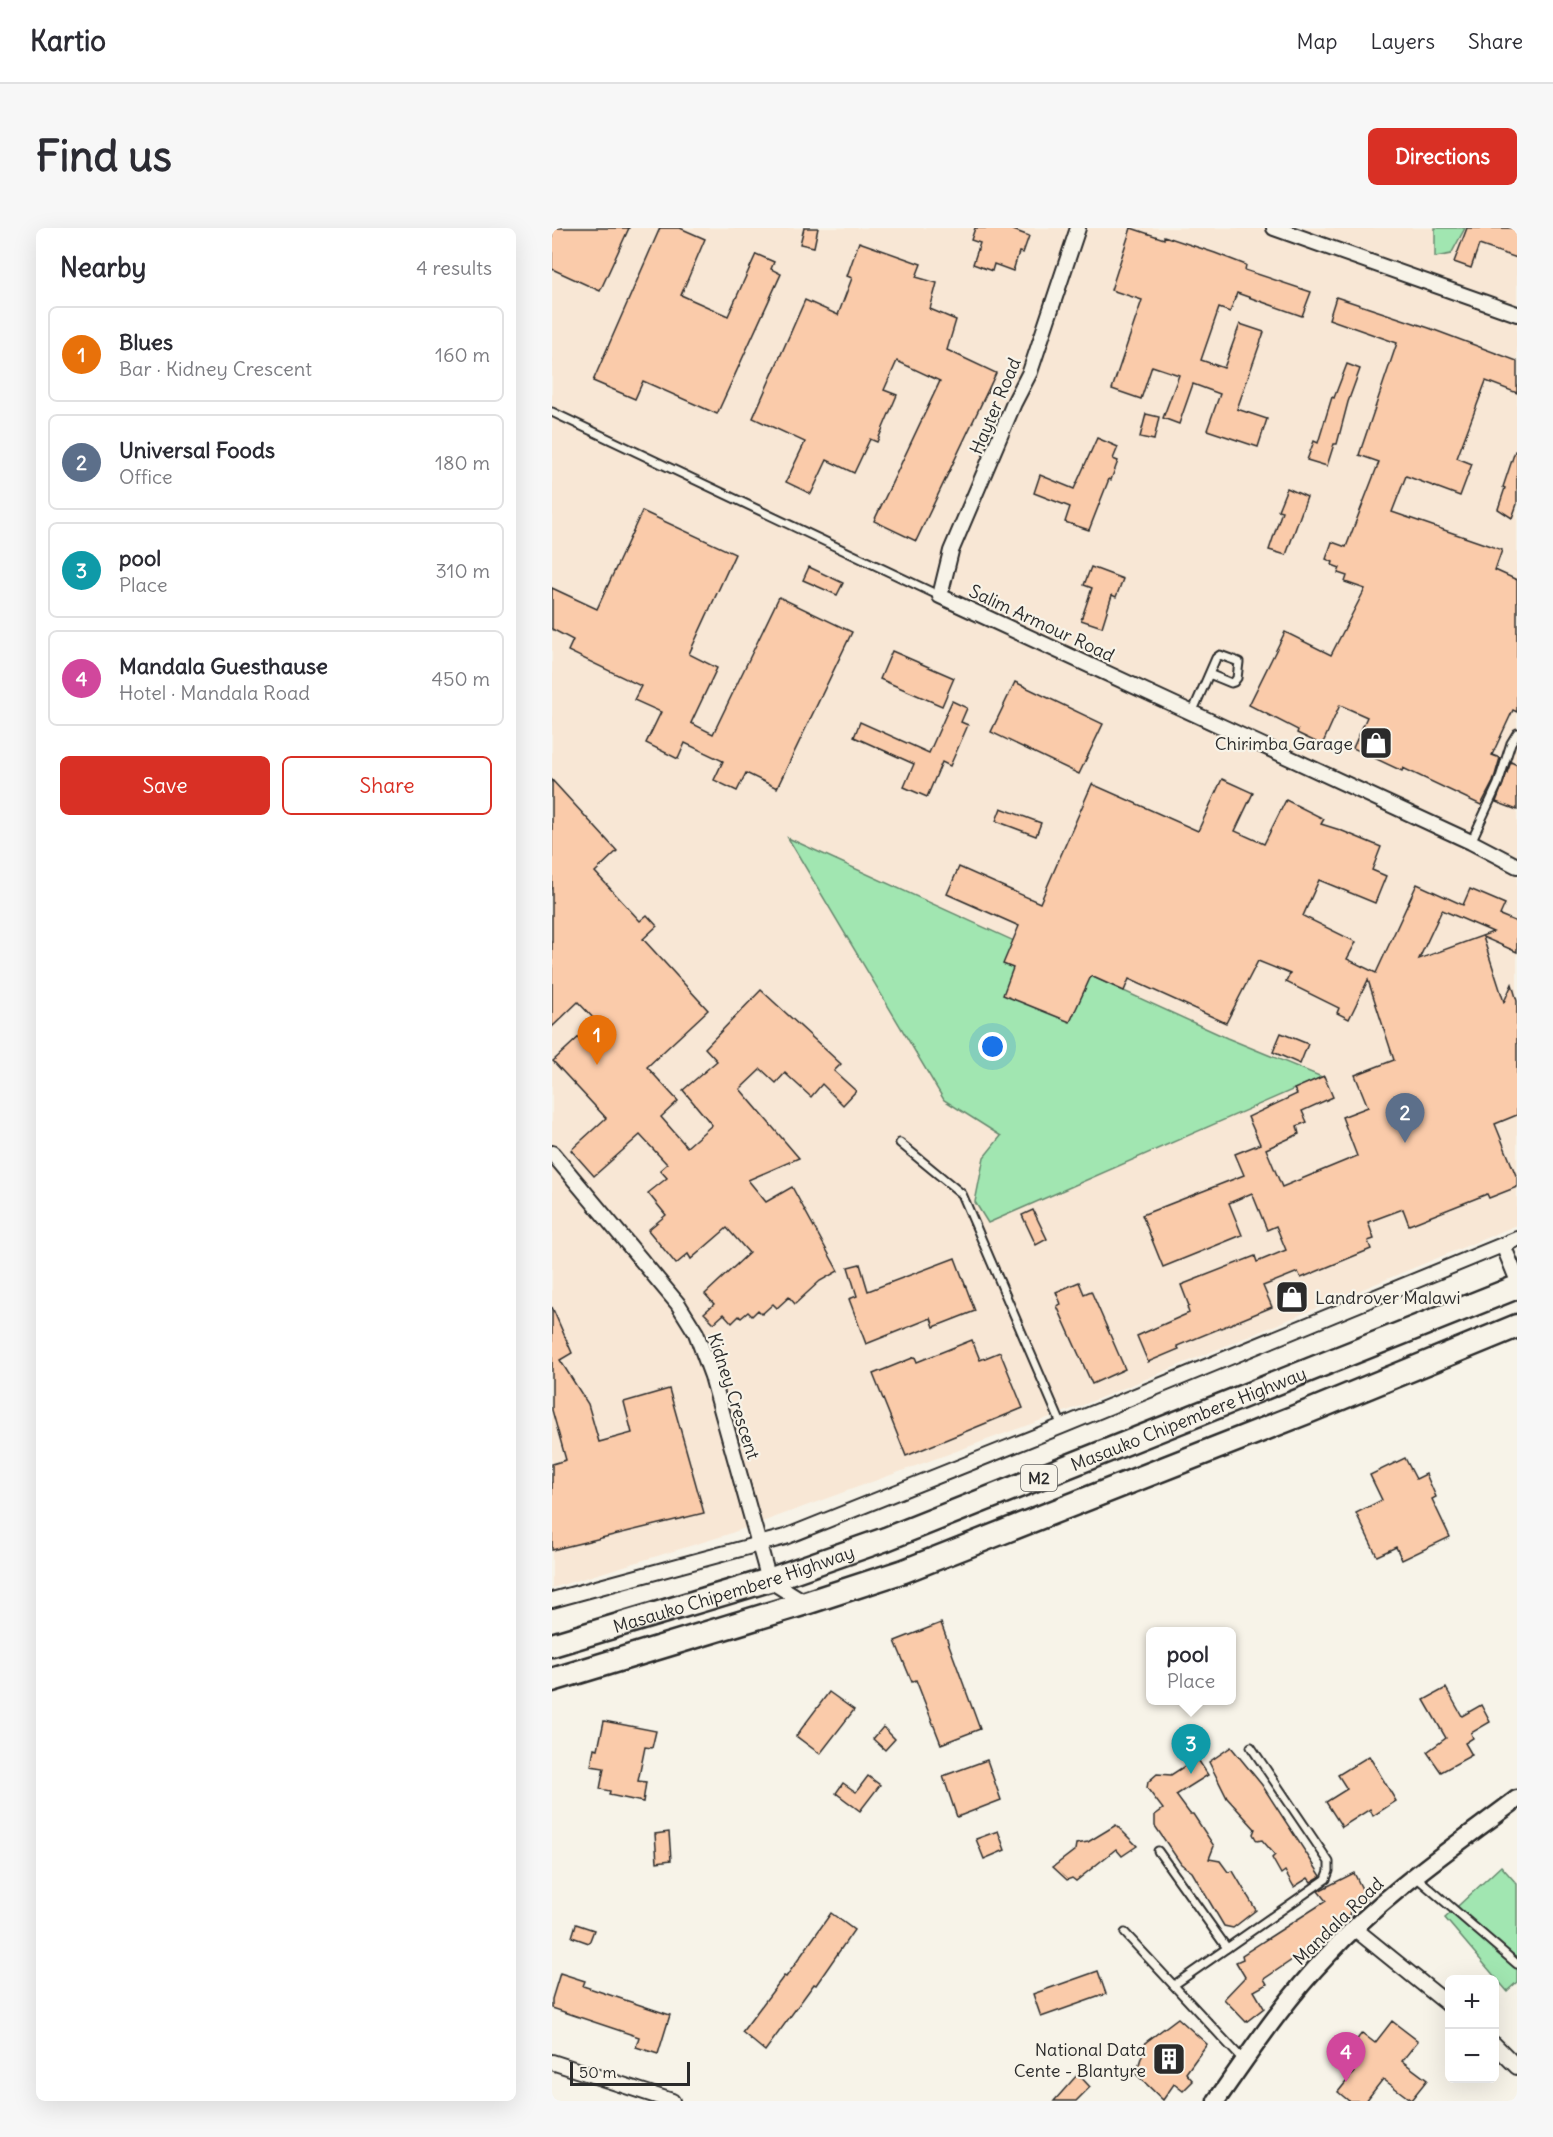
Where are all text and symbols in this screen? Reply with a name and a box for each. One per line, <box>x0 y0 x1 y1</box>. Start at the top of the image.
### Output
text: Kartio <box>30 23 106 59</box>
text: Map <box>1297 28 1337 55</box>
text: Layers <box>1370 28 1435 55</box>
text: Share <box>1468 28 1523 55</box>
button: Directions <box>1368 128 1517 185</box>
text: Find us <box>36 130 172 182</box>
text: Nearby <box>60 251 146 284</box>
text: 4 results <box>416 255 492 280</box>
text: Blues <box>119 328 173 356</box>
text: 1 <box>78 342 85 367</box>
text: 160 m <box>435 342 490 367</box>
street label: Hayter Road <box>964 354 1026 458</box>
text: Bar · Kidney Crescent <box>119 356 312 381</box>
text: Universal Foods <box>119 436 275 464</box>
text: 2 <box>76 450 87 475</box>
text: 180 m <box>435 450 490 475</box>
text: Office <box>119 464 173 489</box>
text: pool <box>119 544 161 572</box>
text: 3 <box>76 558 87 583</box>
text: 310 m <box>435 558 490 583</box>
text: Place <box>119 572 167 597</box>
street label: Salim Armour Road <box>966 579 1119 667</box>
text: Mandala Guesthause <box>119 652 328 680</box>
text: 4 <box>76 666 87 691</box>
text: 450 m <box>431 666 490 691</box>
text: Hotel · Mandala Road <box>119 680 310 705</box>
shop icon: Chirimba Garage <box>1358 725 1394 761</box>
place label: Chirimba Garage <box>1215 732 1353 755</box>
button: Save <box>60 756 270 815</box>
button: Share <box>282 756 492 815</box>
pin: 1 <box>578 1016 616 1065</box>
your location <box>978 1032 1007 1061</box>
pin: 2 <box>1386 1094 1424 1143</box>
shop icon: Landrover Malawi <box>1274 1279 1310 1315</box>
place label: Landrover Malawi <box>1315 1286 1461 1309</box>
street label: Kidney Crescent <box>703 1330 765 1462</box>
street label: Masauko Chipembere Highway <box>1067 1361 1309 1476</box>
road number: M2 <box>1021 1465 1057 1491</box>
street label: Masauko Chipembere Highway <box>610 1540 857 1638</box>
popup <box>1146 1627 1236 1705</box>
text: pool <box>1167 1640 1209 1668</box>
text: Place <box>1167 1668 1215 1693</box>
pin: 3 <box>1172 1724 1210 1774</box>
street label: Mandala Road <box>1288 1872 1388 1970</box>
map controls <box>1445 1975 1499 2083</box>
button: + <box>1445 1975 1499 2029</box>
button: − <box>1445 2029 1499 2083</box>
pin: 4 <box>1326 2032 1366 2082</box>
place label: National Data Cente - Blantyre <box>1014 2038 1146 2082</box>
building icon: National Data Cente - Blantyre <box>1151 2041 1187 2077</box>
scale bar <box>570 2059 690 2086</box>
text: 50 m <box>579 2062 617 2082</box>

